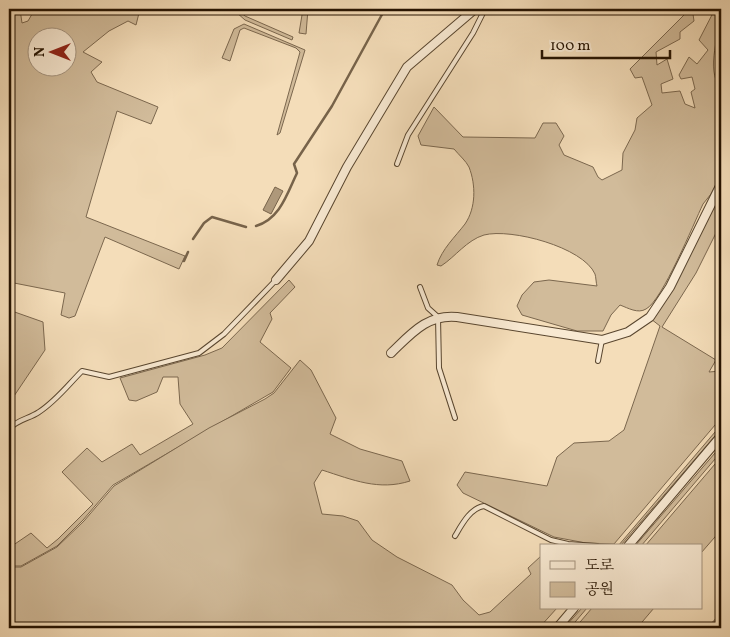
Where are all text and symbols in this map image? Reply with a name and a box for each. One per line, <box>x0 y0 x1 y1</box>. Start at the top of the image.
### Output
north arrow <box>28 28 78 78</box>
scale bar <box>542 28 670 60</box>
text: 100 m <box>550 36 590 57</box>
text: N <box>31 47 50 57</box>
legend <box>540 544 702 610</box>
text: 도로 <box>585 556 614 577</box>
text: 공원 <box>585 580 614 601</box>

